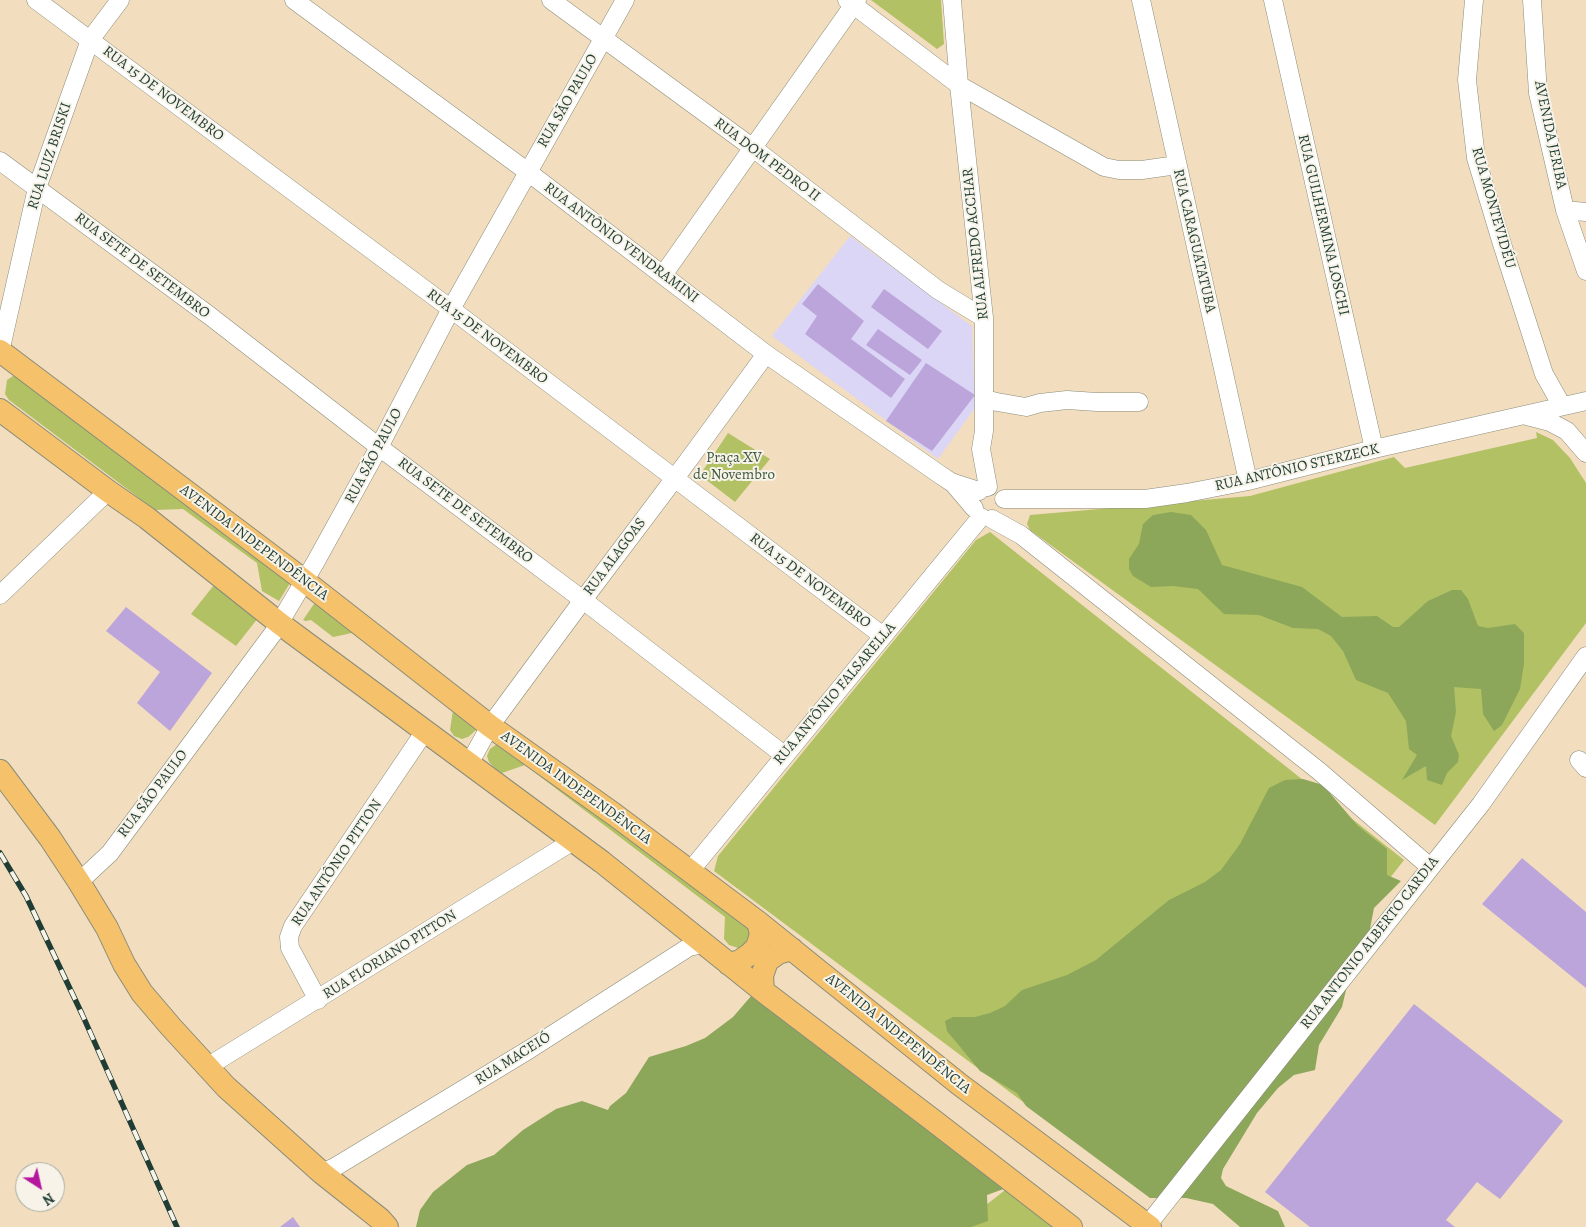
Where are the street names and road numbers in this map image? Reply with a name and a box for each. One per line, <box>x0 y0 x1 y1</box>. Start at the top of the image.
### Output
street label: RUA 15 DE NOVEMBRO <box>99 42 227 146</box>
street label: RUA SÃO PAULO <box>534 51 602 151</box>
street label: AVENIDA JERIBA <box>1530 79 1570 191</box>
street label: RUA LUIZ BRISKI <box>24 100 76 212</box>
street label: RUA DOM PEDRO II <box>710 114 824 206</box>
street label: RUA GUILHERMINA LOSCHI <box>1293 133 1353 317</box>
street label: RUA MONTEVIDÉU <box>1467 145 1519 271</box>
street label: RUA ALFREDO ACCHAR <box>959 167 993 321</box>
street label: RUA CARAGUATATUBA <box>1169 167 1219 315</box>
street label: RUA ANTÔNIO VENDRAMINI <box>540 179 702 307</box>
street label: RUA SETE DE SETEMBRO <box>71 209 213 323</box>
street label: RUA 15 DE NOVEMBRO <box>423 285 551 389</box>
street label: RUA SÃO PAULO <box>341 405 407 507</box>
street label: RUA ANTÔNIO STERZECK <box>1213 440 1381 496</box>
street label: RUA SETE DE SETEMBRO <box>394 454 536 568</box>
street label: AVENIDA INDEPENDÊNCIA <box>176 481 332 605</box>
street label: RUA ALAGOAS <box>580 514 650 600</box>
street label: RUA 15 DE NOVEMBRO <box>746 529 874 633</box>
street label: RUA ANTÔNIO FALSARELLA <box>770 619 900 769</box>
street label: AVENIDA INDEPENDÊNCIA <box>497 727 655 849</box>
street label: RUA SÃO PAULO <box>114 747 192 841</box>
street label: RUA ANTÔNIO PITTON <box>288 796 386 930</box>
street label: RUA ANTONIO ALBERTO CARDIA <box>1297 853 1443 1033</box>
street label: RUA FLORIANO PITTON <box>320 906 460 1004</box>
street label: AVENIDA INDEPENDÊNCIA <box>822 970 974 1098</box>
street label: RUA MACEIÓ <box>472 1029 554 1089</box>

